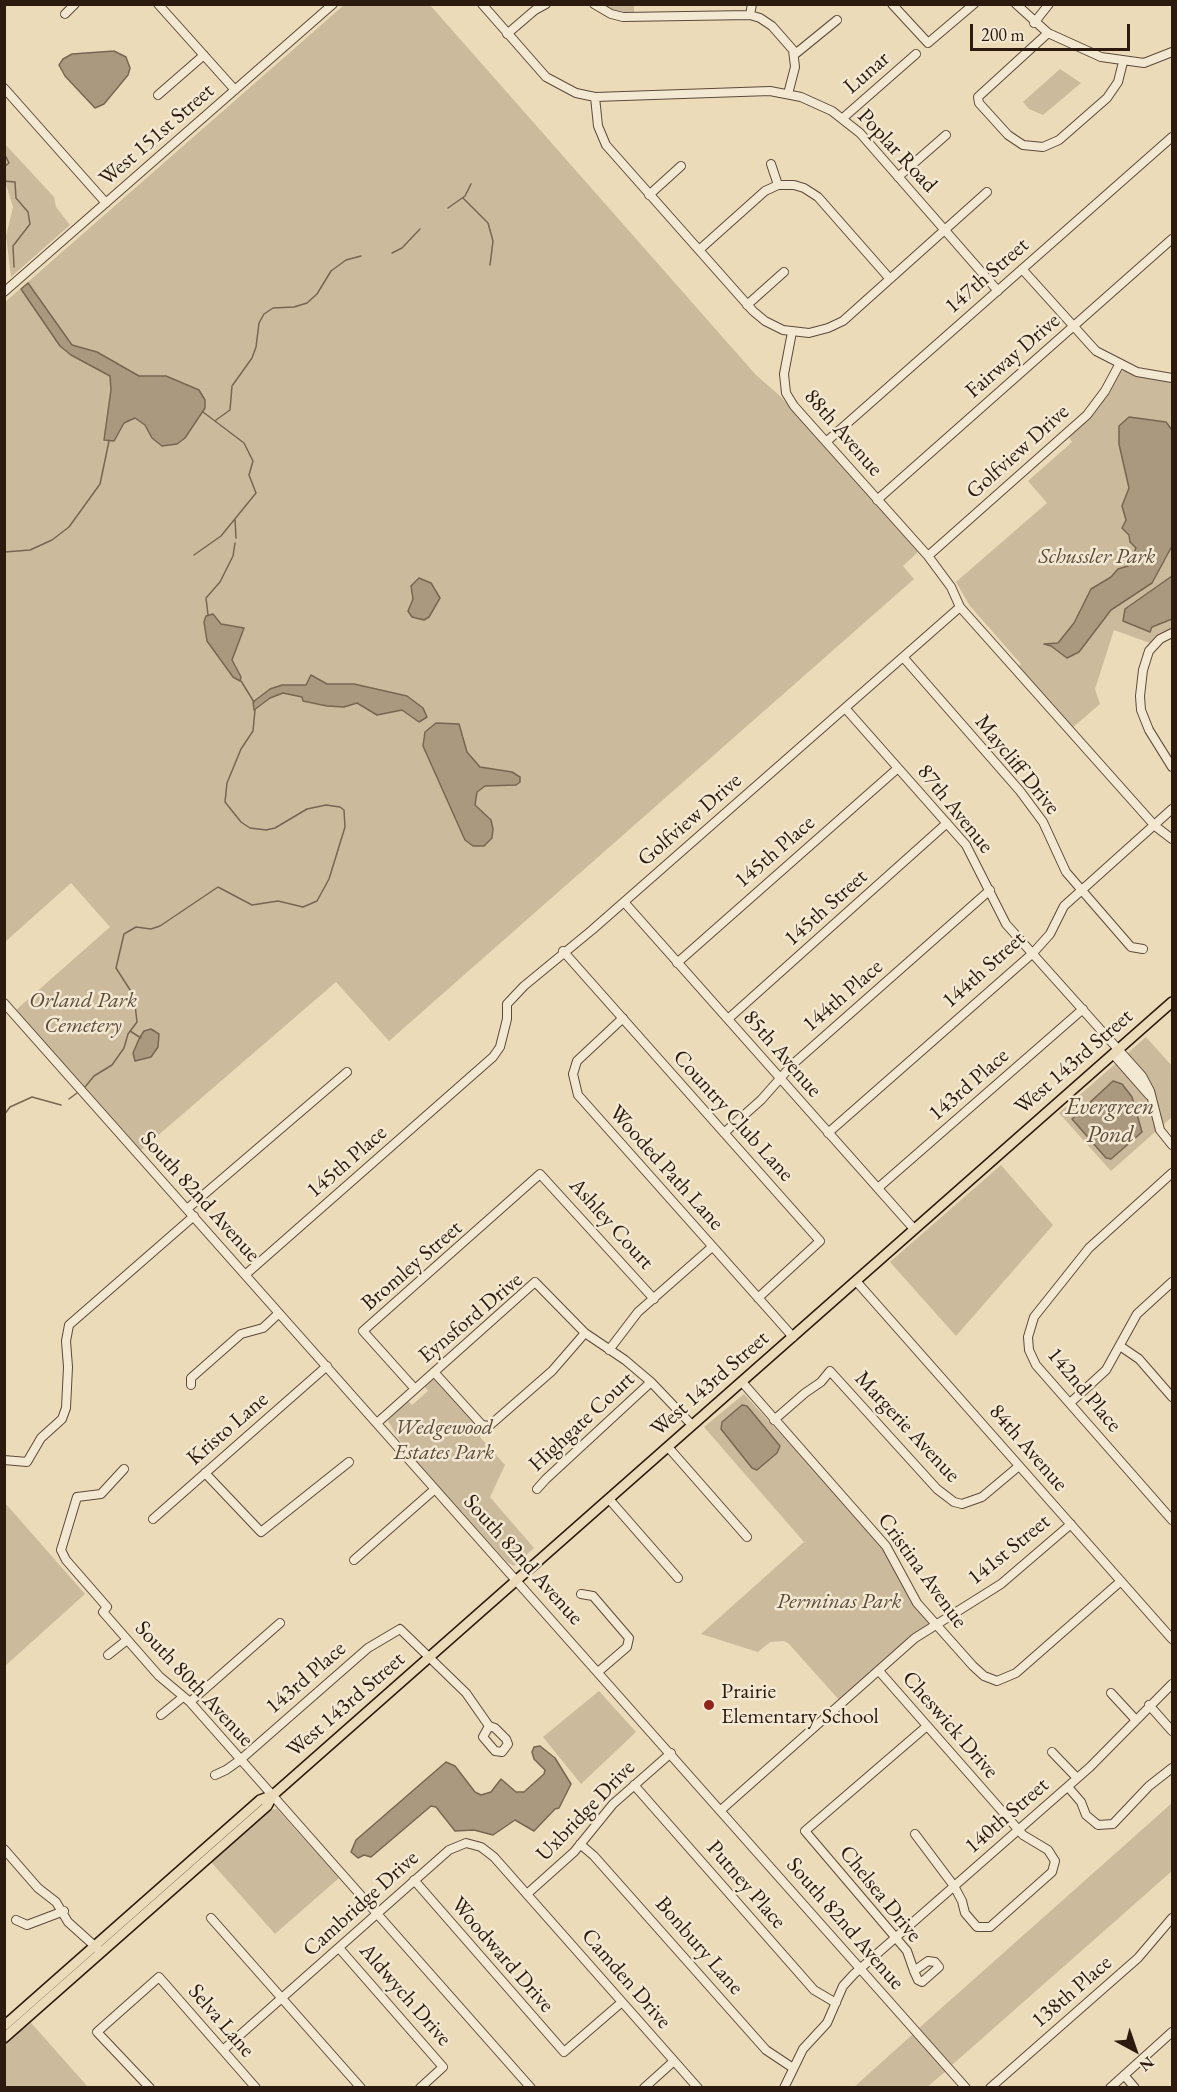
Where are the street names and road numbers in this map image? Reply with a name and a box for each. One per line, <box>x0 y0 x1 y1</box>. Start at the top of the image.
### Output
street label: Lunar <box>839 46 895 100</box>
street label: West 151st Street <box>94 78 220 192</box>
street label: Poplar Road <box>852 104 942 198</box>
street label: 147th Street <box>940 232 1034 320</box>
street label: Fairway Drive <box>960 308 1066 404</box>
street label: 88th Avenue <box>798 384 888 482</box>
street label: Golfview Drive <box>961 399 1075 505</box>
street label: Maycliff Drive <box>969 710 1065 820</box>
street label: 87th Avenue <box>911 759 999 859</box>
street label: Golfview Drive <box>633 768 747 872</box>
street label: 145th Place <box>730 810 820 894</box>
street label: 145th Street <box>779 864 873 952</box>
street label: 144th Street <box>937 926 1031 1014</box>
street label: 144th Place <box>798 954 888 1038</box>
street label: West 143rd Street <box>1010 1004 1138 1120</box>
street label: 85th Avenue <box>737 1005 827 1103</box>
street label: 143rd Place <box>923 1043 1015 1127</box>
street label: Country Club Lane <box>667 1045 799 1187</box>
street label: Wooded Path Lane <box>603 1100 729 1236</box>
street label: 145th Place <box>302 1120 392 1204</box>
street label: South 82nd Avenue <box>134 1126 266 1268</box>
street label: Ashley Court <box>563 1173 659 1275</box>
street label: Bromley Street <box>356 1215 468 1317</box>
street label: Eynsford Drive <box>414 1267 528 1369</box>
street label: West 143rd Street <box>646 1326 774 1442</box>
street label: 142nd Place <box>1041 1342 1127 1438</box>
street label: Highgate Court <box>524 1366 640 1478</box>
street label: Margerie Avenue <box>849 1366 965 1488</box>
street label: Kristo Lane <box>182 1387 274 1471</box>
street label: 84th Avenue <box>983 1399 1073 1497</box>
street label: South 82nd Avenue <box>457 1489 589 1631</box>
street label: Cristina Avenue <box>871 1508 973 1634</box>
street label: 141st Street <box>962 1509 1056 1591</box>
street label: South 80th Avenue <box>129 1616 259 1752</box>
street label: 143rd Place <box>260 1636 352 1720</box>
street label: West 143rd Street <box>282 1647 410 1763</box>
street label: Cheswick Drive <box>896 1666 1004 1784</box>
street label: Uxbridge Drive <box>531 1755 641 1867</box>
street label: 140th Street <box>960 1772 1054 1860</box>
street label: Putney Place <box>701 1836 791 1934</box>
street label: Chelsea Drive <box>833 1840 927 1948</box>
street label: Cambridge Drive <box>298 1845 424 1963</box>
street label: South 82nd Avenue <box>780 1852 910 1996</box>
street label: Bonbury Lane <box>649 1891 749 2001</box>
street label: Woodward Drive <box>445 1892 559 2018</box>
street label: Camden Drive <box>575 1923 677 2035</box>
street label: Aldwych Drive <box>353 1938 457 2052</box>
street label: 138th Place <box>1027 1950 1117 2034</box>
street label: Selva Lane <box>182 1979 260 2063</box>

